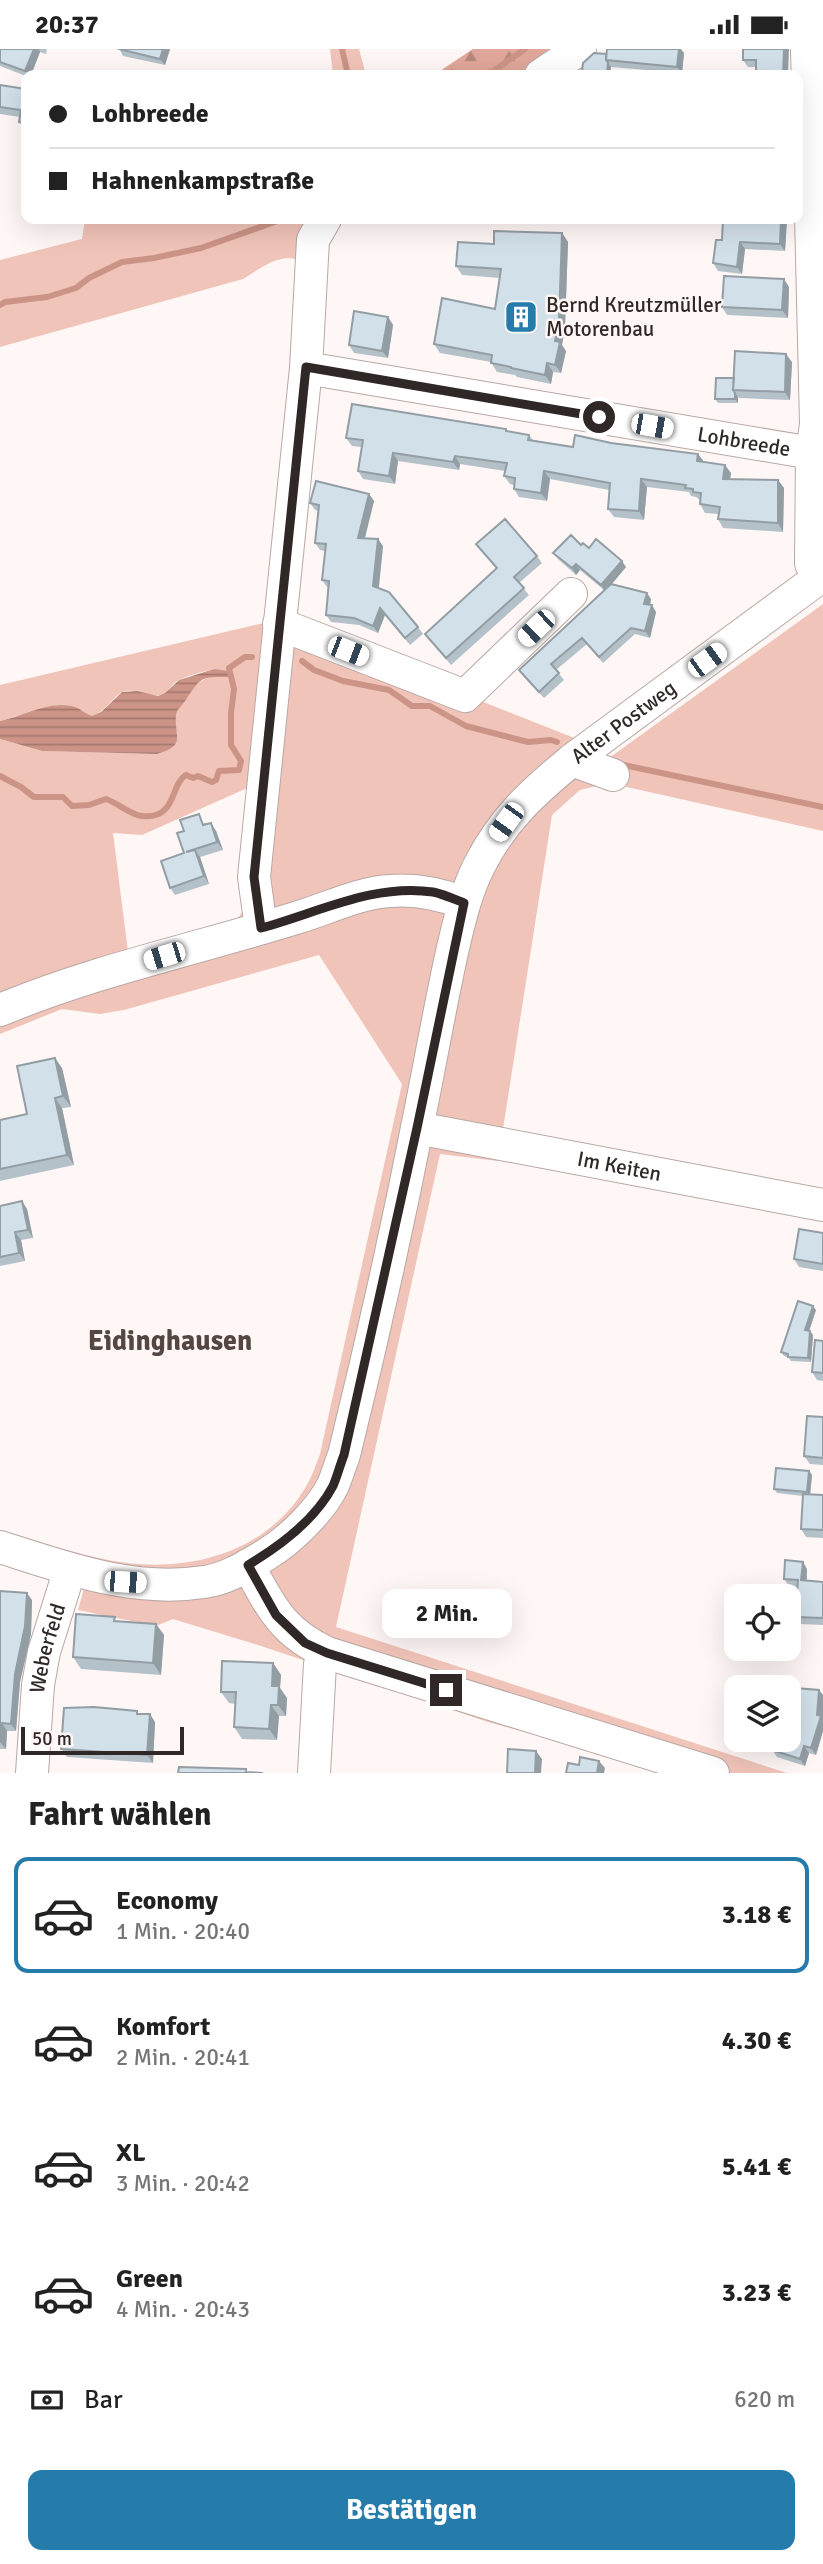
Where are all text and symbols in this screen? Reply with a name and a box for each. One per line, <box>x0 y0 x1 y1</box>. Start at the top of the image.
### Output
text: 20:37 <box>35 9 99 41</box>
text: Lohbreede <box>91 98 209 130</box>
text: Hahnenkampstraße <box>91 165 314 197</box>
place label: Bernd Kreutzmüller Motorenbau <box>546 292 722 342</box>
building icon: Bernd Kreutzmüller Motorenbau <box>502 298 540 336</box>
route start <box>583 401 615 433</box>
car <box>630 412 675 440</box>
street label: Lohbreede <box>695 421 792 462</box>
car <box>514 606 559 650</box>
car <box>325 634 372 668</box>
car <box>684 639 731 681</box>
street label: Alter Postweg <box>566 675 681 769</box>
car <box>486 799 527 845</box>
car <box>141 940 188 972</box>
street label: Im Keiten <box>575 1146 664 1187</box>
district label: Eidinghausen <box>88 1324 252 1358</box>
car <box>104 1570 147 1594</box>
map controls <box>724 1584 801 1752</box>
button: locate <box>724 1584 801 1661</box>
callout: 2 Min. <box>381 1589 511 1637</box>
text: 2 Min. <box>416 1599 478 1628</box>
street label: Weberfeld <box>24 1600 71 1695</box>
route end <box>430 1674 462 1706</box>
button: layers <box>724 1675 801 1752</box>
scale bar <box>21 1724 184 1756</box>
text: 50 m <box>32 1727 72 1751</box>
text: Fahrt wählen <box>28 1795 212 1834</box>
icon: car <box>32 1884 95 1947</box>
text: Economy <box>116 1885 218 1917</box>
text: 3.18 € <box>722 1899 791 1931</box>
text: 1 Min. · 20:40 <box>116 1917 250 1946</box>
icon: car <box>32 2010 95 2073</box>
text: Komfort <box>116 2011 210 2043</box>
text: 4.30 € <box>722 2025 791 2057</box>
text: 2 Min. · 20:41 <box>116 2043 250 2072</box>
icon: car <box>32 2136 95 2199</box>
text: XL <box>116 2137 146 2169</box>
text: 5.41 € <box>722 2151 791 2183</box>
text: 3 Min. · 20:42 <box>116 2169 250 2198</box>
icon: car <box>32 2262 95 2325</box>
text: Green <box>116 2263 183 2295</box>
text: 3.23 € <box>722 2277 791 2309</box>
text: 4 Min. · 20:43 <box>116 2295 250 2324</box>
icon: cash <box>28 2381 66 2419</box>
text: Bar <box>84 2384 122 2416</box>
text: 620 m <box>734 2385 795 2414</box>
button: Bestätigen <box>28 2470 795 2550</box>

